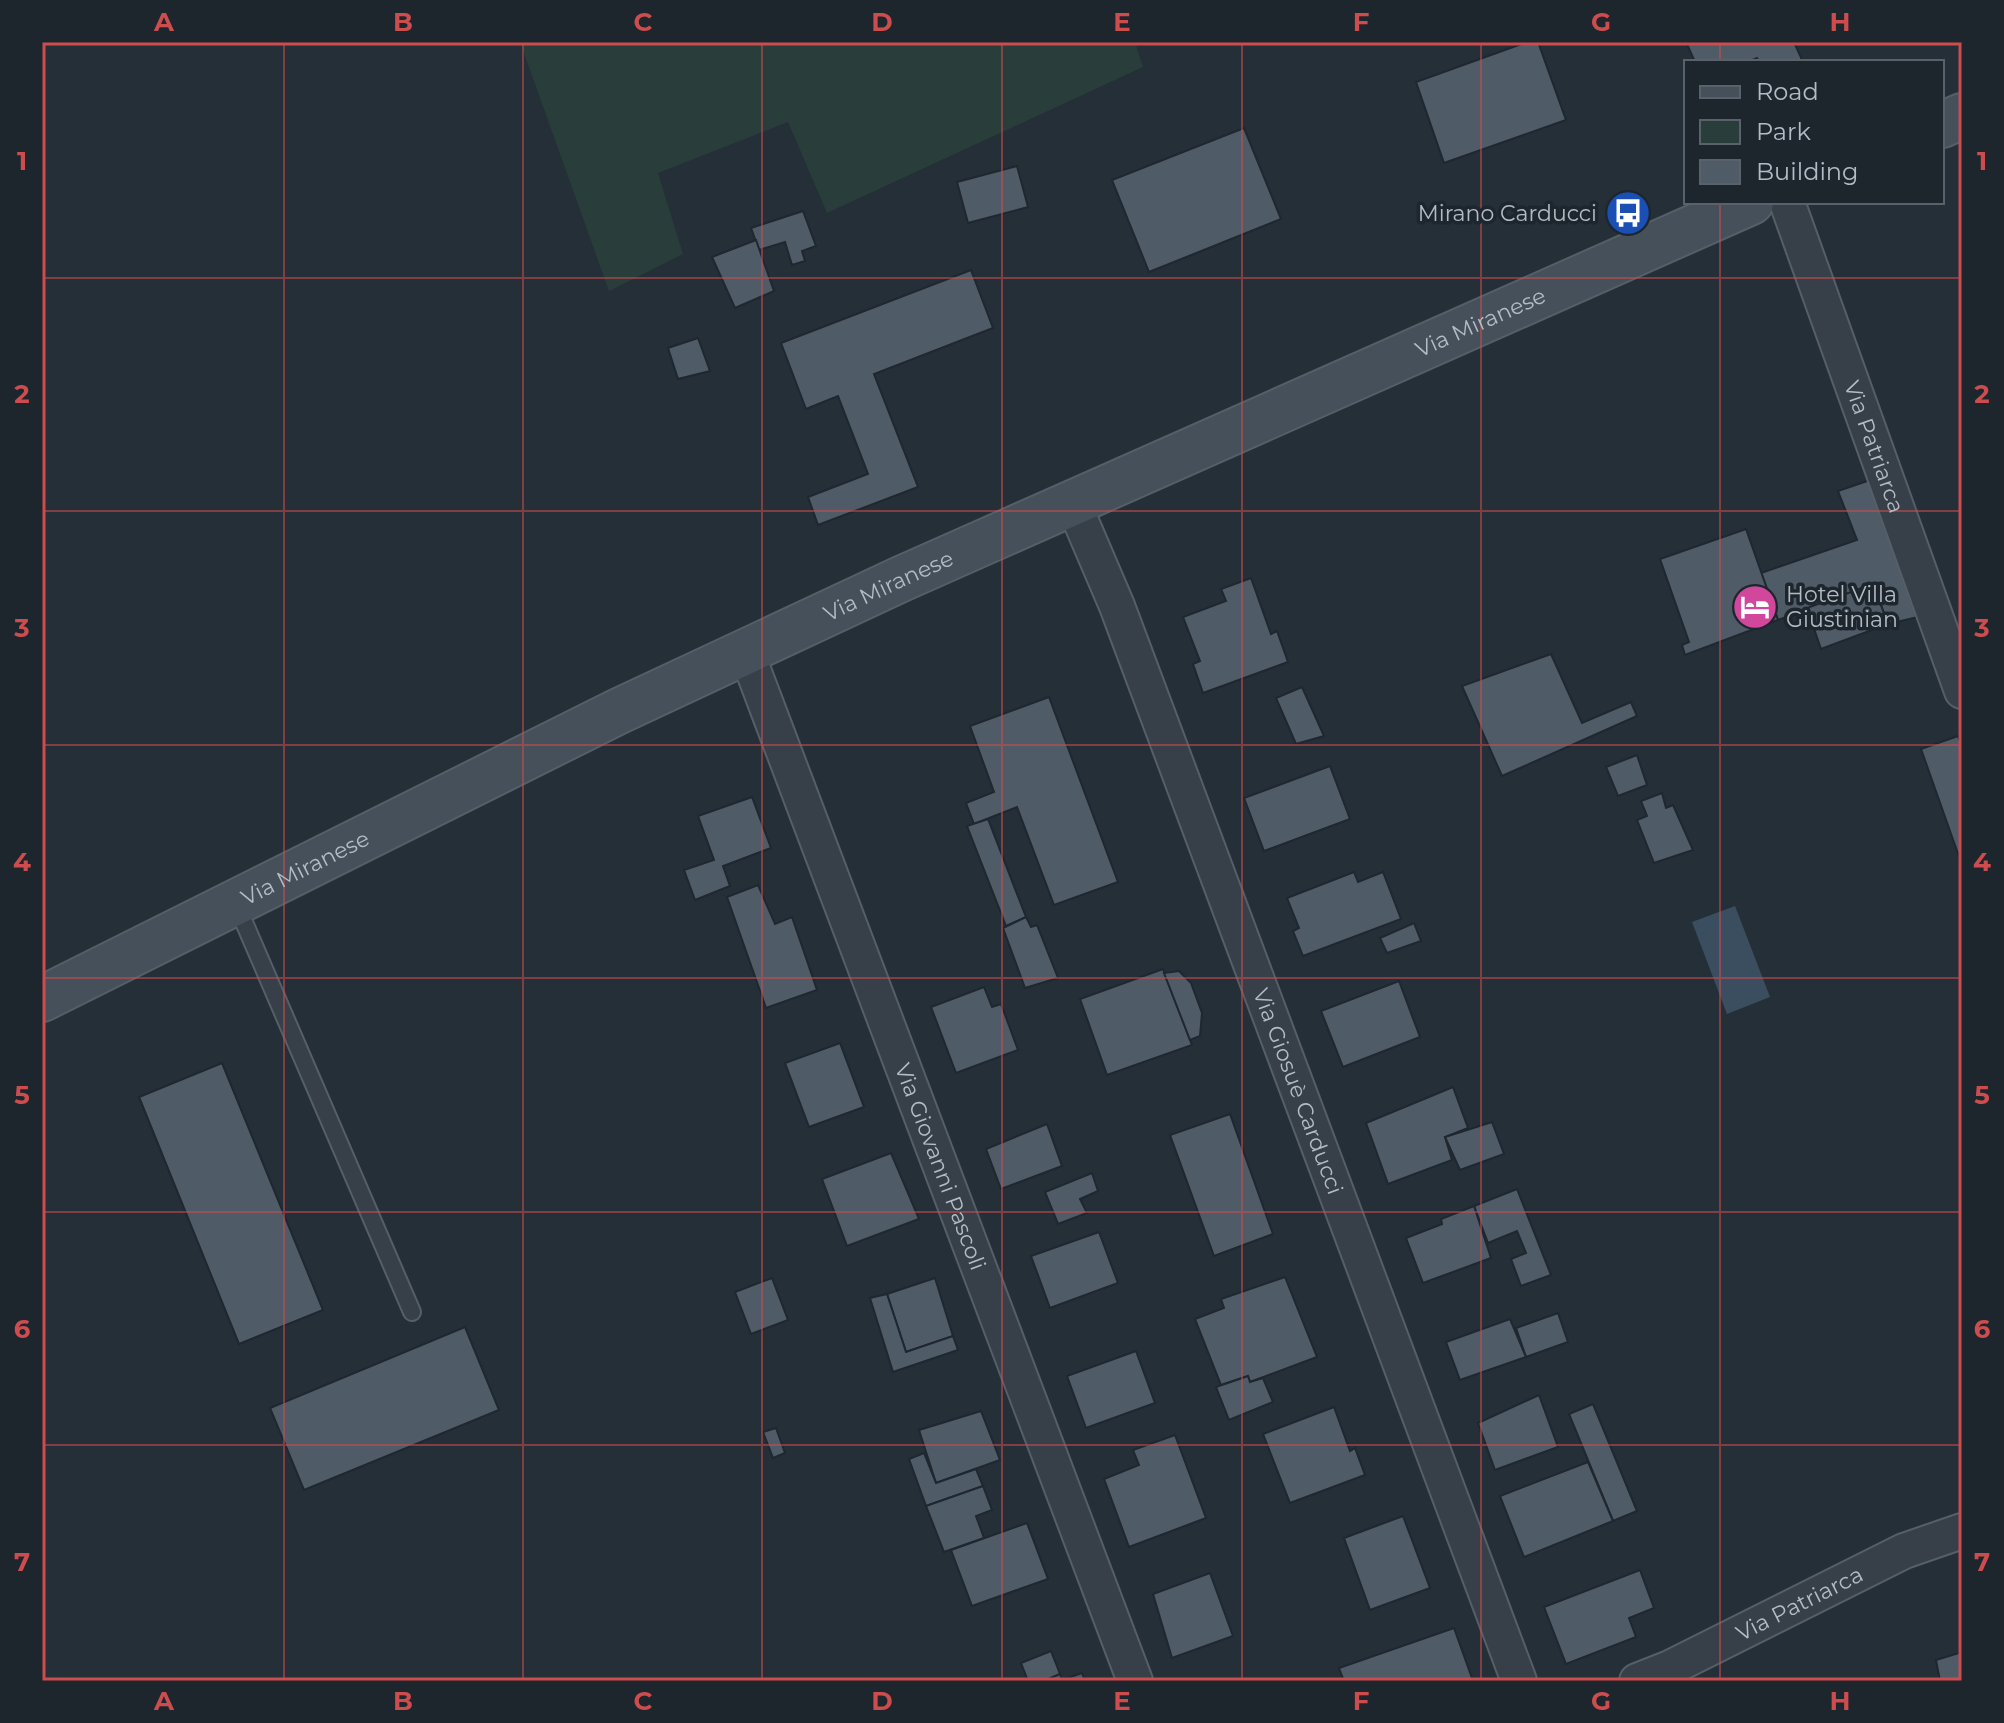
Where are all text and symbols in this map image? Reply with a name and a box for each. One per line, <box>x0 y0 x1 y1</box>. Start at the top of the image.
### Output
text: A <box>153 6 175 38</box>
text: B <box>393 6 413 38</box>
text: C <box>634 6 653 38</box>
text: D <box>871 6 893 38</box>
text: E <box>1113 6 1131 38</box>
text: F <box>1353 6 1369 38</box>
text: G <box>1591 6 1611 38</box>
text: H <box>1829 6 1851 38</box>
legend <box>1684 60 1944 204</box>
text: Road <box>1756 77 1819 106</box>
text: Park <box>1756 117 1811 146</box>
text: 1 <box>17 145 27 177</box>
text: 1 <box>1977 145 1987 177</box>
text: Building <box>1756 157 1859 186</box>
bus stop icon: Mirano Carducci <box>1604 189 1652 237</box>
place label: Mirano Carducci <box>1418 200 1597 227</box>
street label: Via Miranese <box>1411 281 1550 363</box>
street label: Via Patriarca <box>1839 377 1911 517</box>
text: 2 <box>14 378 30 410</box>
text: 2 <box>1974 378 1990 410</box>
street label: Via Miranese <box>819 544 957 627</box>
place label: Hotel Villa Giustinian <box>1786 581 1898 633</box>
hotel icon: Hotel Villa Giustinian <box>1731 583 1779 631</box>
text: 3 <box>13 612 30 644</box>
text: 3 <box>1973 612 1990 644</box>
street label: Via Miranese <box>237 824 374 911</box>
text: 4 <box>13 846 31 878</box>
text: 4 <box>1973 846 1991 878</box>
street label: Via Giosuè Carducci <box>1248 984 1349 1198</box>
street label: Via Giovanni Pascoli <box>889 1059 992 1274</box>
text: 5 <box>14 1079 30 1111</box>
text: 5 <box>1974 1079 1990 1111</box>
text: 6 <box>14 1313 31 1345</box>
text: 6 <box>1974 1313 1991 1345</box>
text: 7 <box>14 1546 30 1578</box>
text: 7 <box>1974 1546 1990 1578</box>
street label: Via Patriarca <box>1731 1560 1867 1646</box>
text: A <box>153 1685 175 1717</box>
text: B <box>393 1685 413 1717</box>
text: C <box>634 1685 653 1717</box>
text: D <box>871 1685 893 1717</box>
text: E <box>1113 1685 1131 1717</box>
text: F <box>1353 1685 1369 1717</box>
text: G <box>1591 1685 1611 1717</box>
text: H <box>1829 1685 1851 1717</box>

